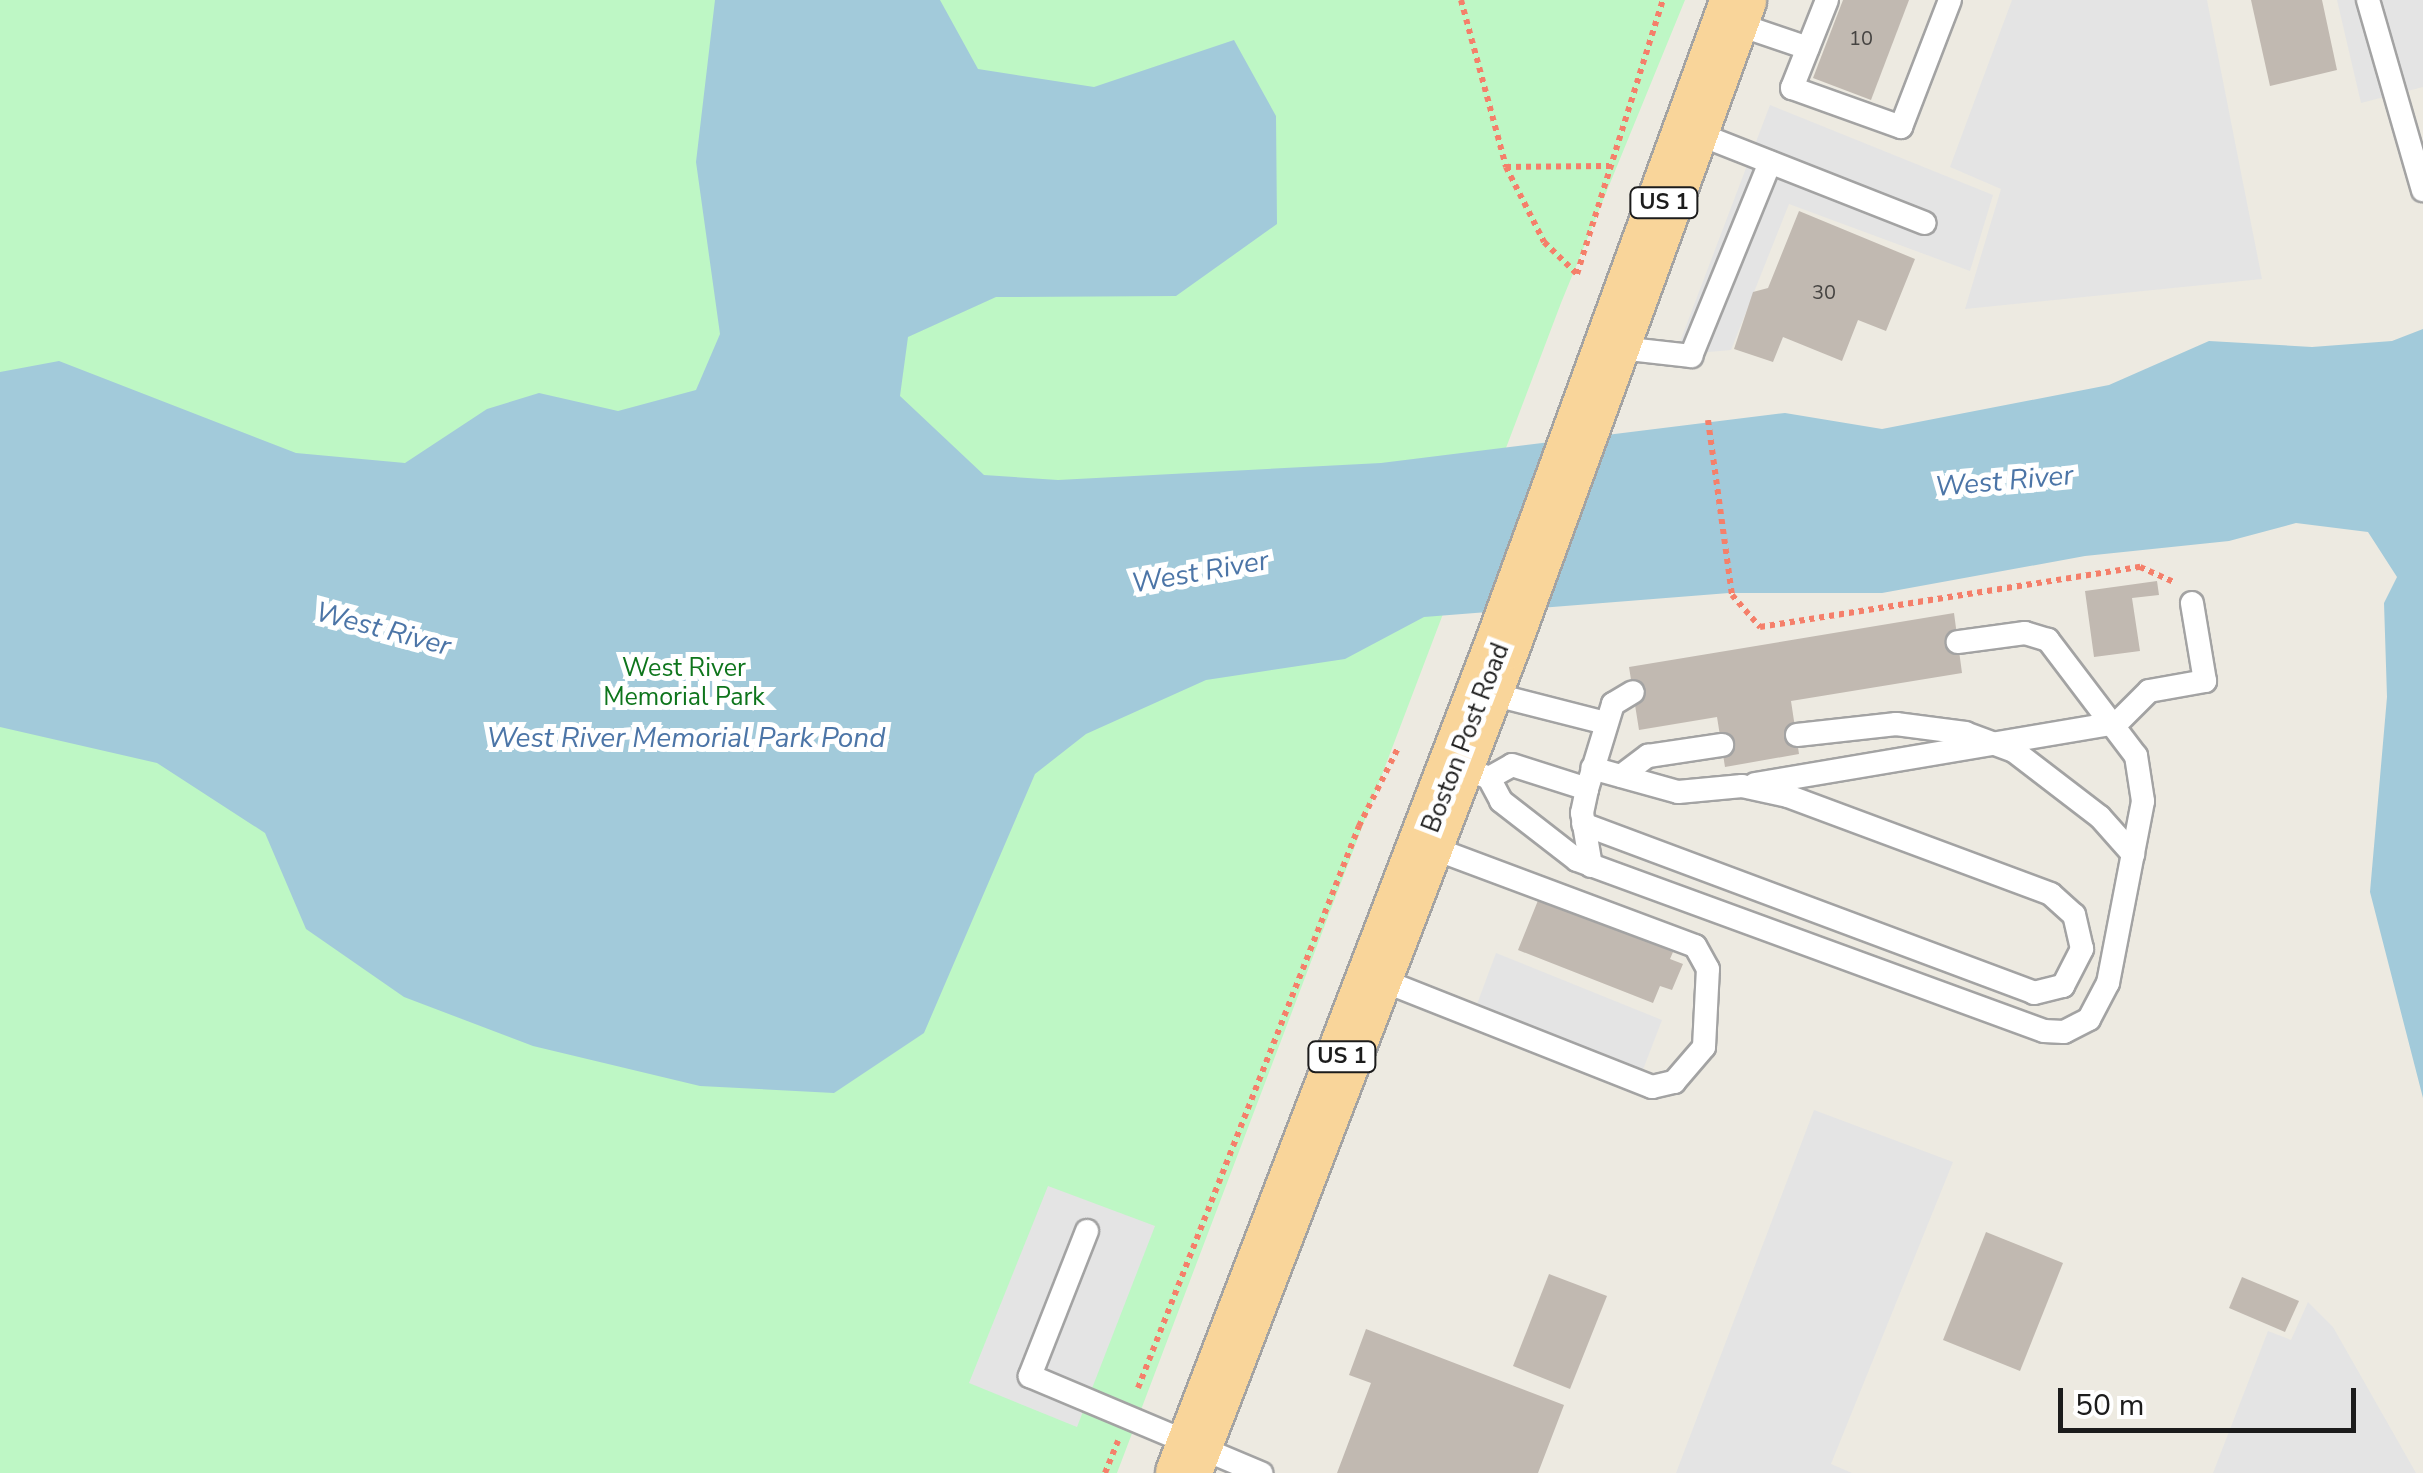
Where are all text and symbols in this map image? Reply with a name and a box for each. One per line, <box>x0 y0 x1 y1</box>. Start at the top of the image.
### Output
house number: 10 <box>1849 26 1873 50</box>
road number: US 1 <box>1629 186 1699 220</box>
house number: 30 <box>1812 280 1836 304</box>
water label: West River <box>1933 458 2075 504</box>
water label: West River <box>1129 543 1271 601</box>
water label: West River <box>312 595 454 663</box>
street label: Boston Post Road <box>1416 639 1516 837</box>
park label: West River Memorial Park <box>603 654 765 713</box>
water label: West River Memorial Park Pond <box>486 721 886 755</box>
road number: US 1 <box>1307 1040 1377 1074</box>
scale bar <box>2063 1368 2360 1430</box>
text: 50 m <box>2075 1385 2144 1426</box>

